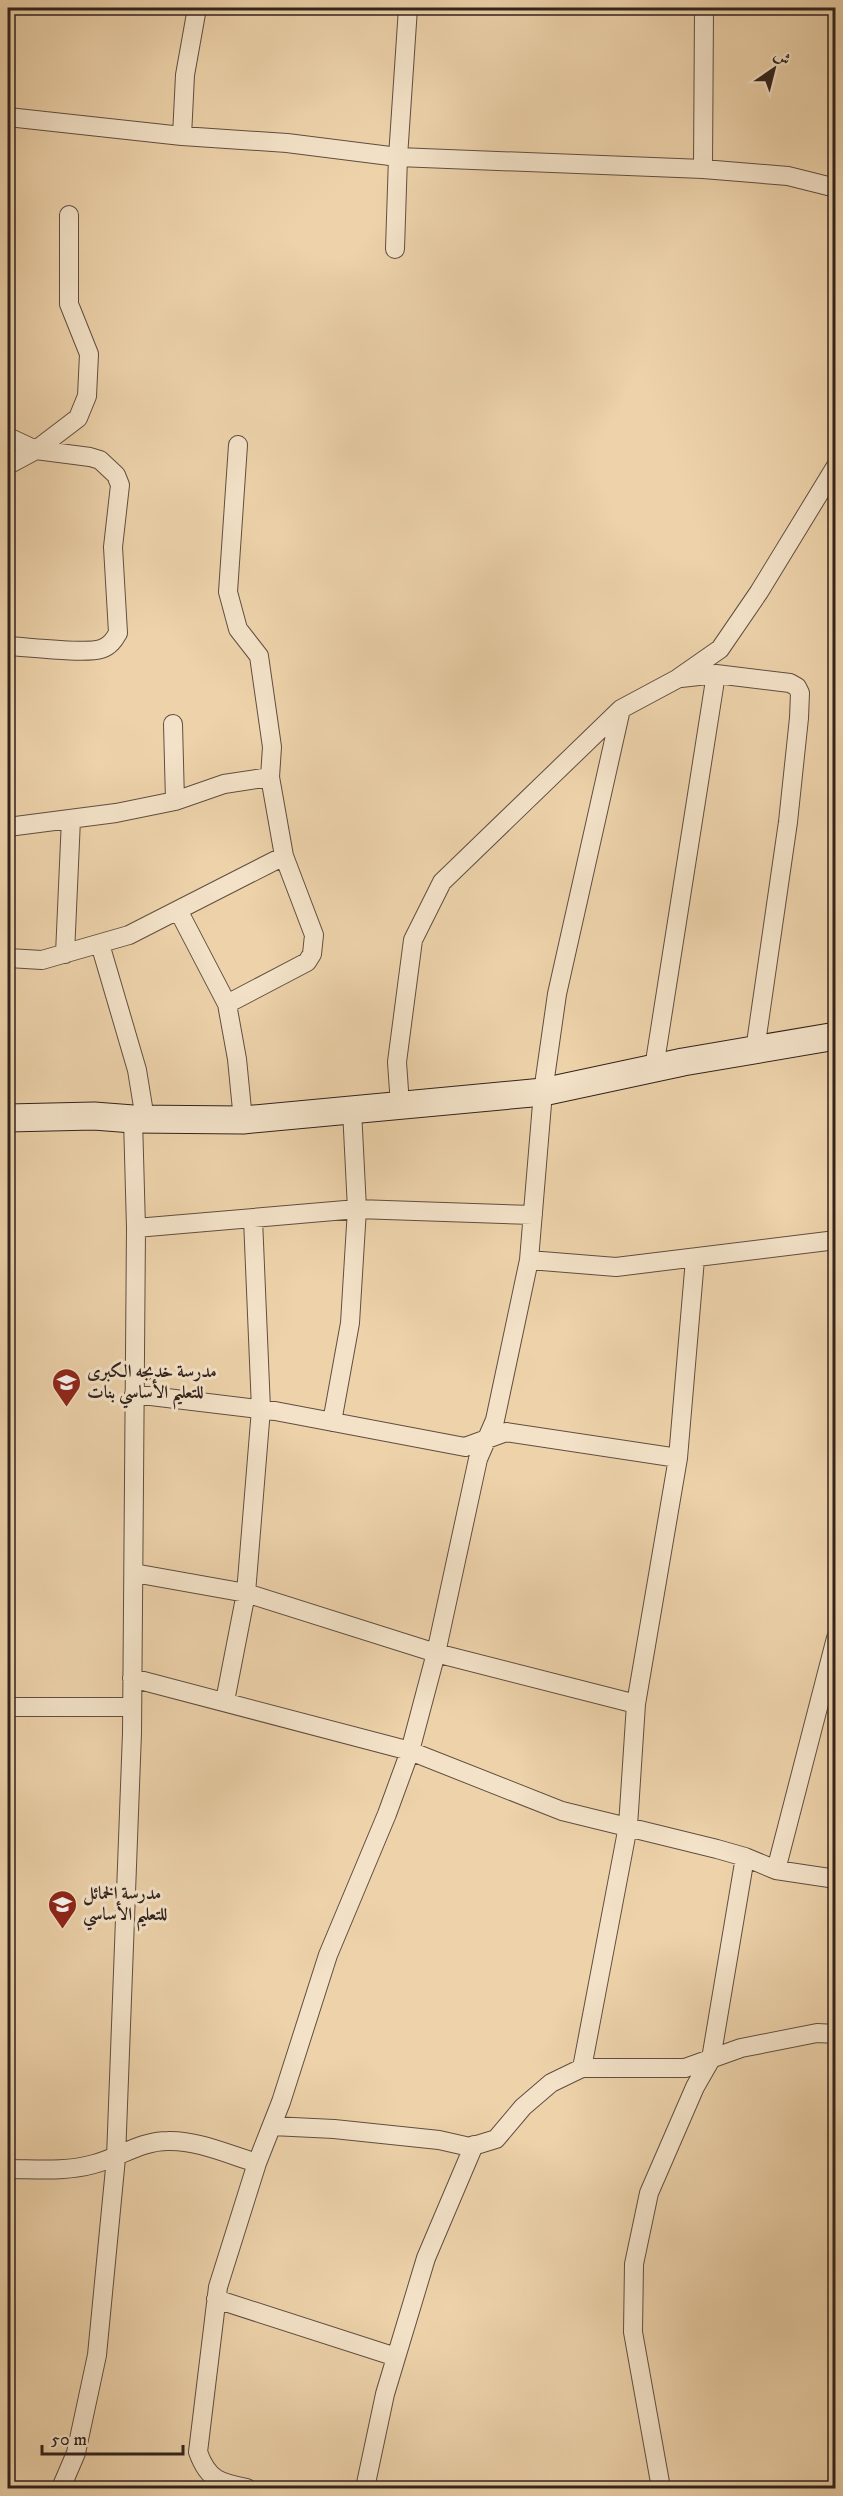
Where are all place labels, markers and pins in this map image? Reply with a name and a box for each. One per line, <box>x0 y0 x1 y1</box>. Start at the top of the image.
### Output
place label: مدرسة خديجه الكبرى للتعليم الأساسي بنات <box>87 1361 217 1410</box>
school or university icon: مدرسة خديجه الكبرى للتعليم الأساسي بنات <box>50 1366 82 1408</box>
place label: مدرسة الخمائل للتعليم الأساسي <box>83 1883 168 1932</box>
school or university icon: مدرسة الخمائل للتعليم الأساسي <box>46 1888 78 1930</box>

